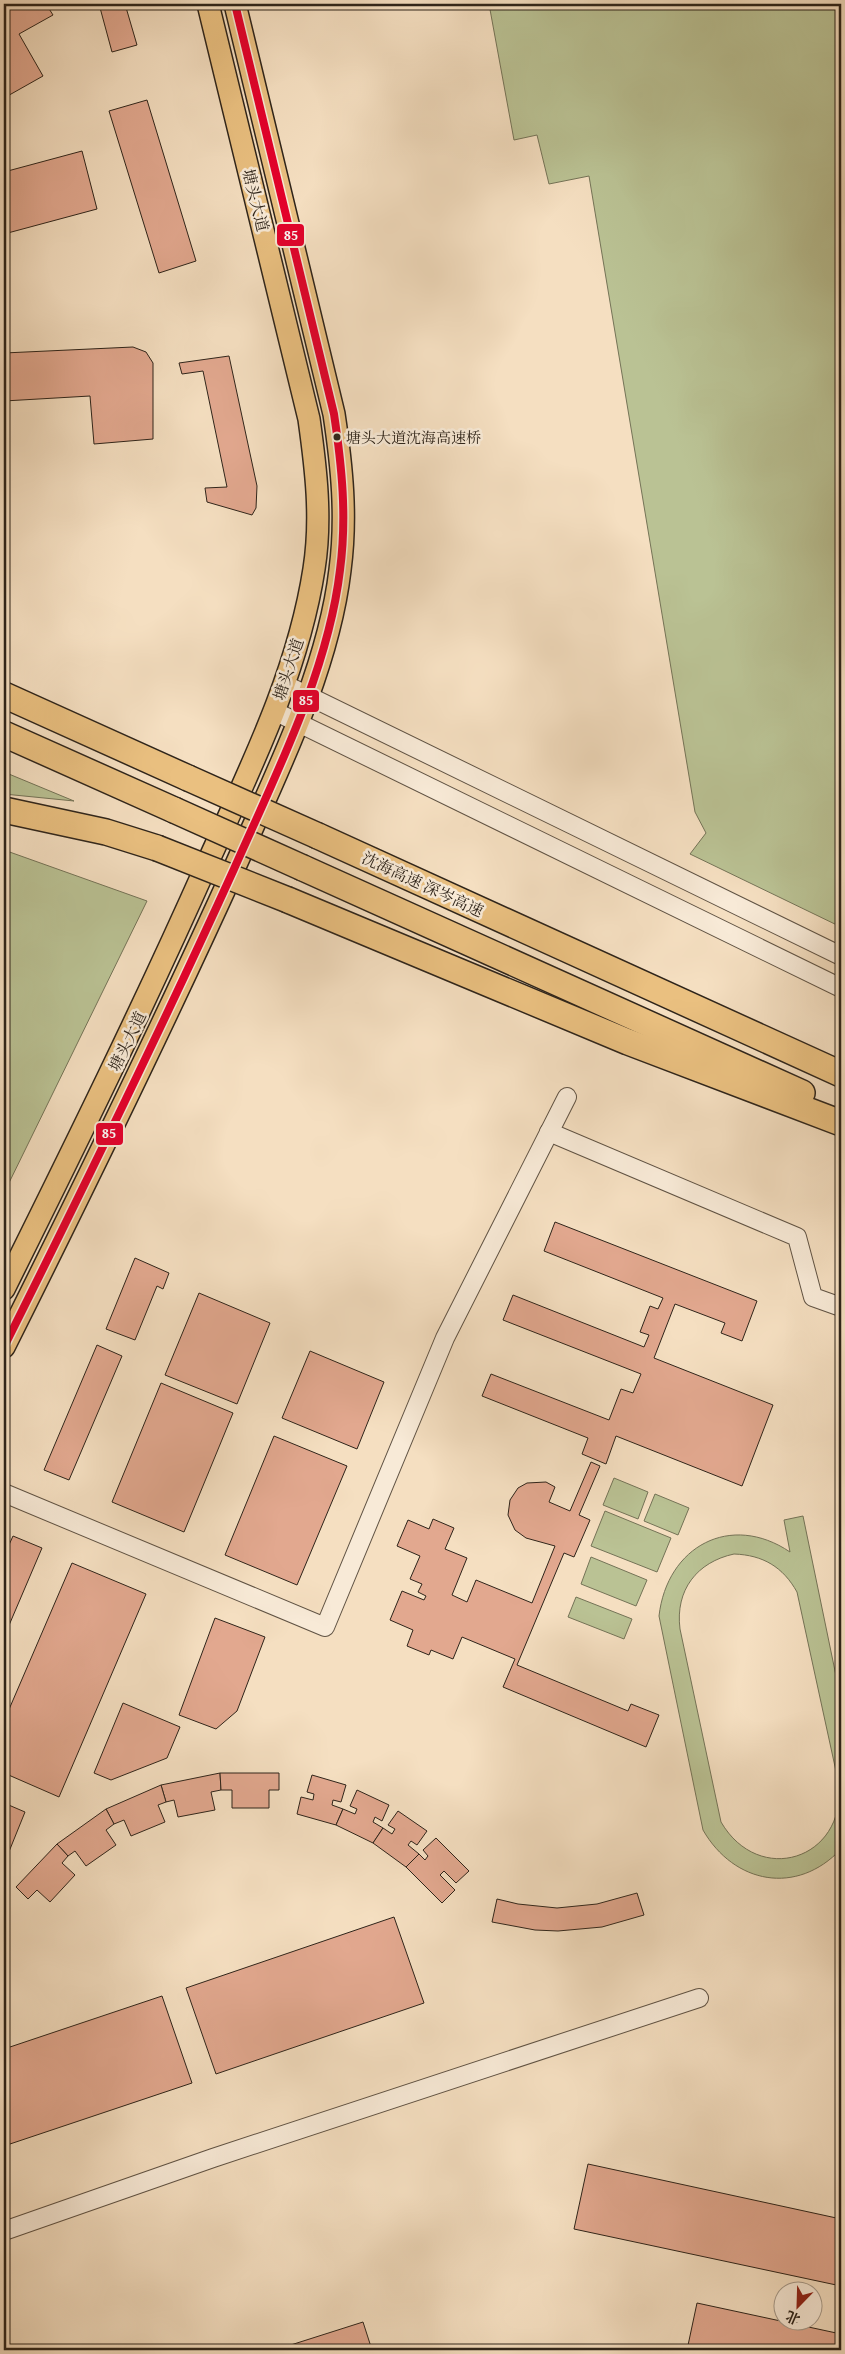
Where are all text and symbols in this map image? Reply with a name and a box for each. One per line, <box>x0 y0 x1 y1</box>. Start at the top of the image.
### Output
street label: 塘头大道 <box>237 166 275 234</box>
line badge: 85 <box>276 223 305 247</box>
text: 85 <box>284 225 298 245</box>
place label: 塘头大道沈海高速桥 <box>346 427 481 448</box>
marker: 塘头大道沈海高速桥 <box>332 432 342 442</box>
street label: 塘头大道 <box>267 635 309 703</box>
line badge: 85 <box>292 689 320 713</box>
text: 85 <box>299 690 313 710</box>
street label: 沈海高速 深岑高速 <box>358 845 488 923</box>
street label: 塘头大道 <box>102 1007 152 1075</box>
line badge: 85 <box>95 1122 124 1146</box>
text: 85 <box>102 1123 116 1143</box>
north arrow <box>772 2282 822 2332</box>
text: 北 <box>783 2306 803 2330</box>

